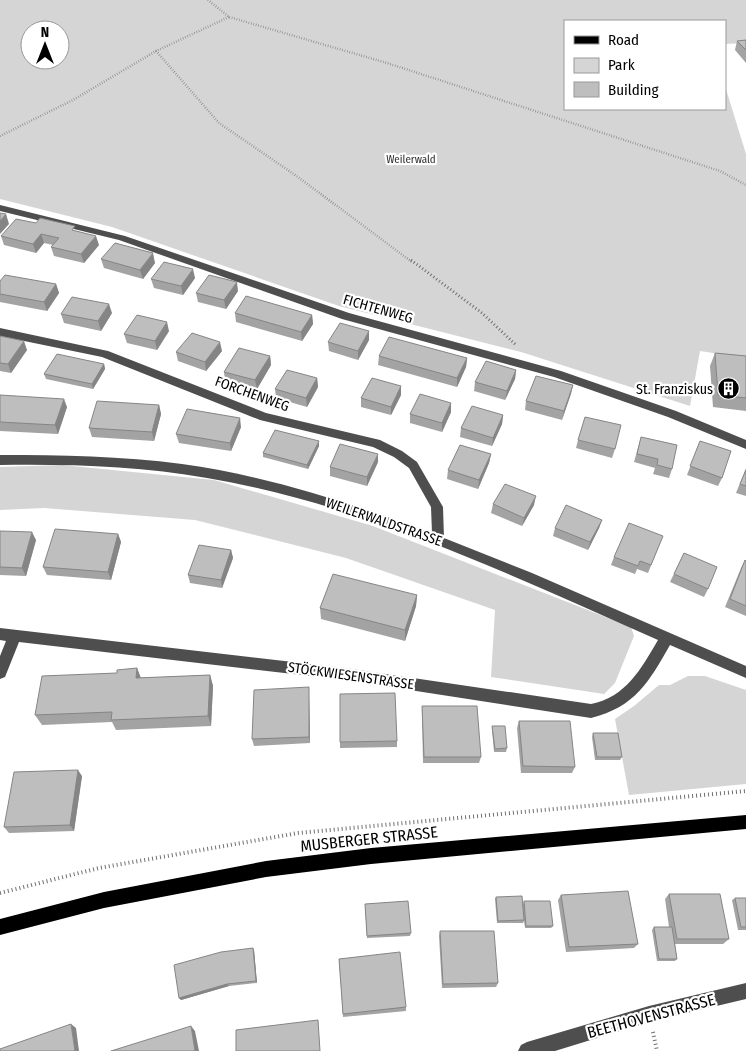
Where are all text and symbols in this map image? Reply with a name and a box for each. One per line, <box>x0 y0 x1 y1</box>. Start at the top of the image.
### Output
north arrow <box>20 20 70 70</box>
legend <box>564 20 726 110</box>
text: N <box>41 24 49 41</box>
text: Road <box>608 31 639 49</box>
text: Park <box>608 56 635 74</box>
text: Building <box>608 81 659 99</box>
park label: Weilerwald <box>386 153 436 166</box>
street label: FICHTENWEG <box>341 291 415 327</box>
street label: FORCHENWEG <box>213 373 291 415</box>
building icon: St. Franziskus <box>717 377 741 401</box>
place label: St. Franziskus <box>636 381 713 398</box>
street label: WEILERWALDSTRASSE <box>324 494 445 550</box>
street label: STÖCKWIESENSTRASSE <box>287 658 416 693</box>
street label: MUSBERGER STRASSE <box>299 822 439 856</box>
street label: BEETHOVENSTRASSE <box>585 990 717 1042</box>

